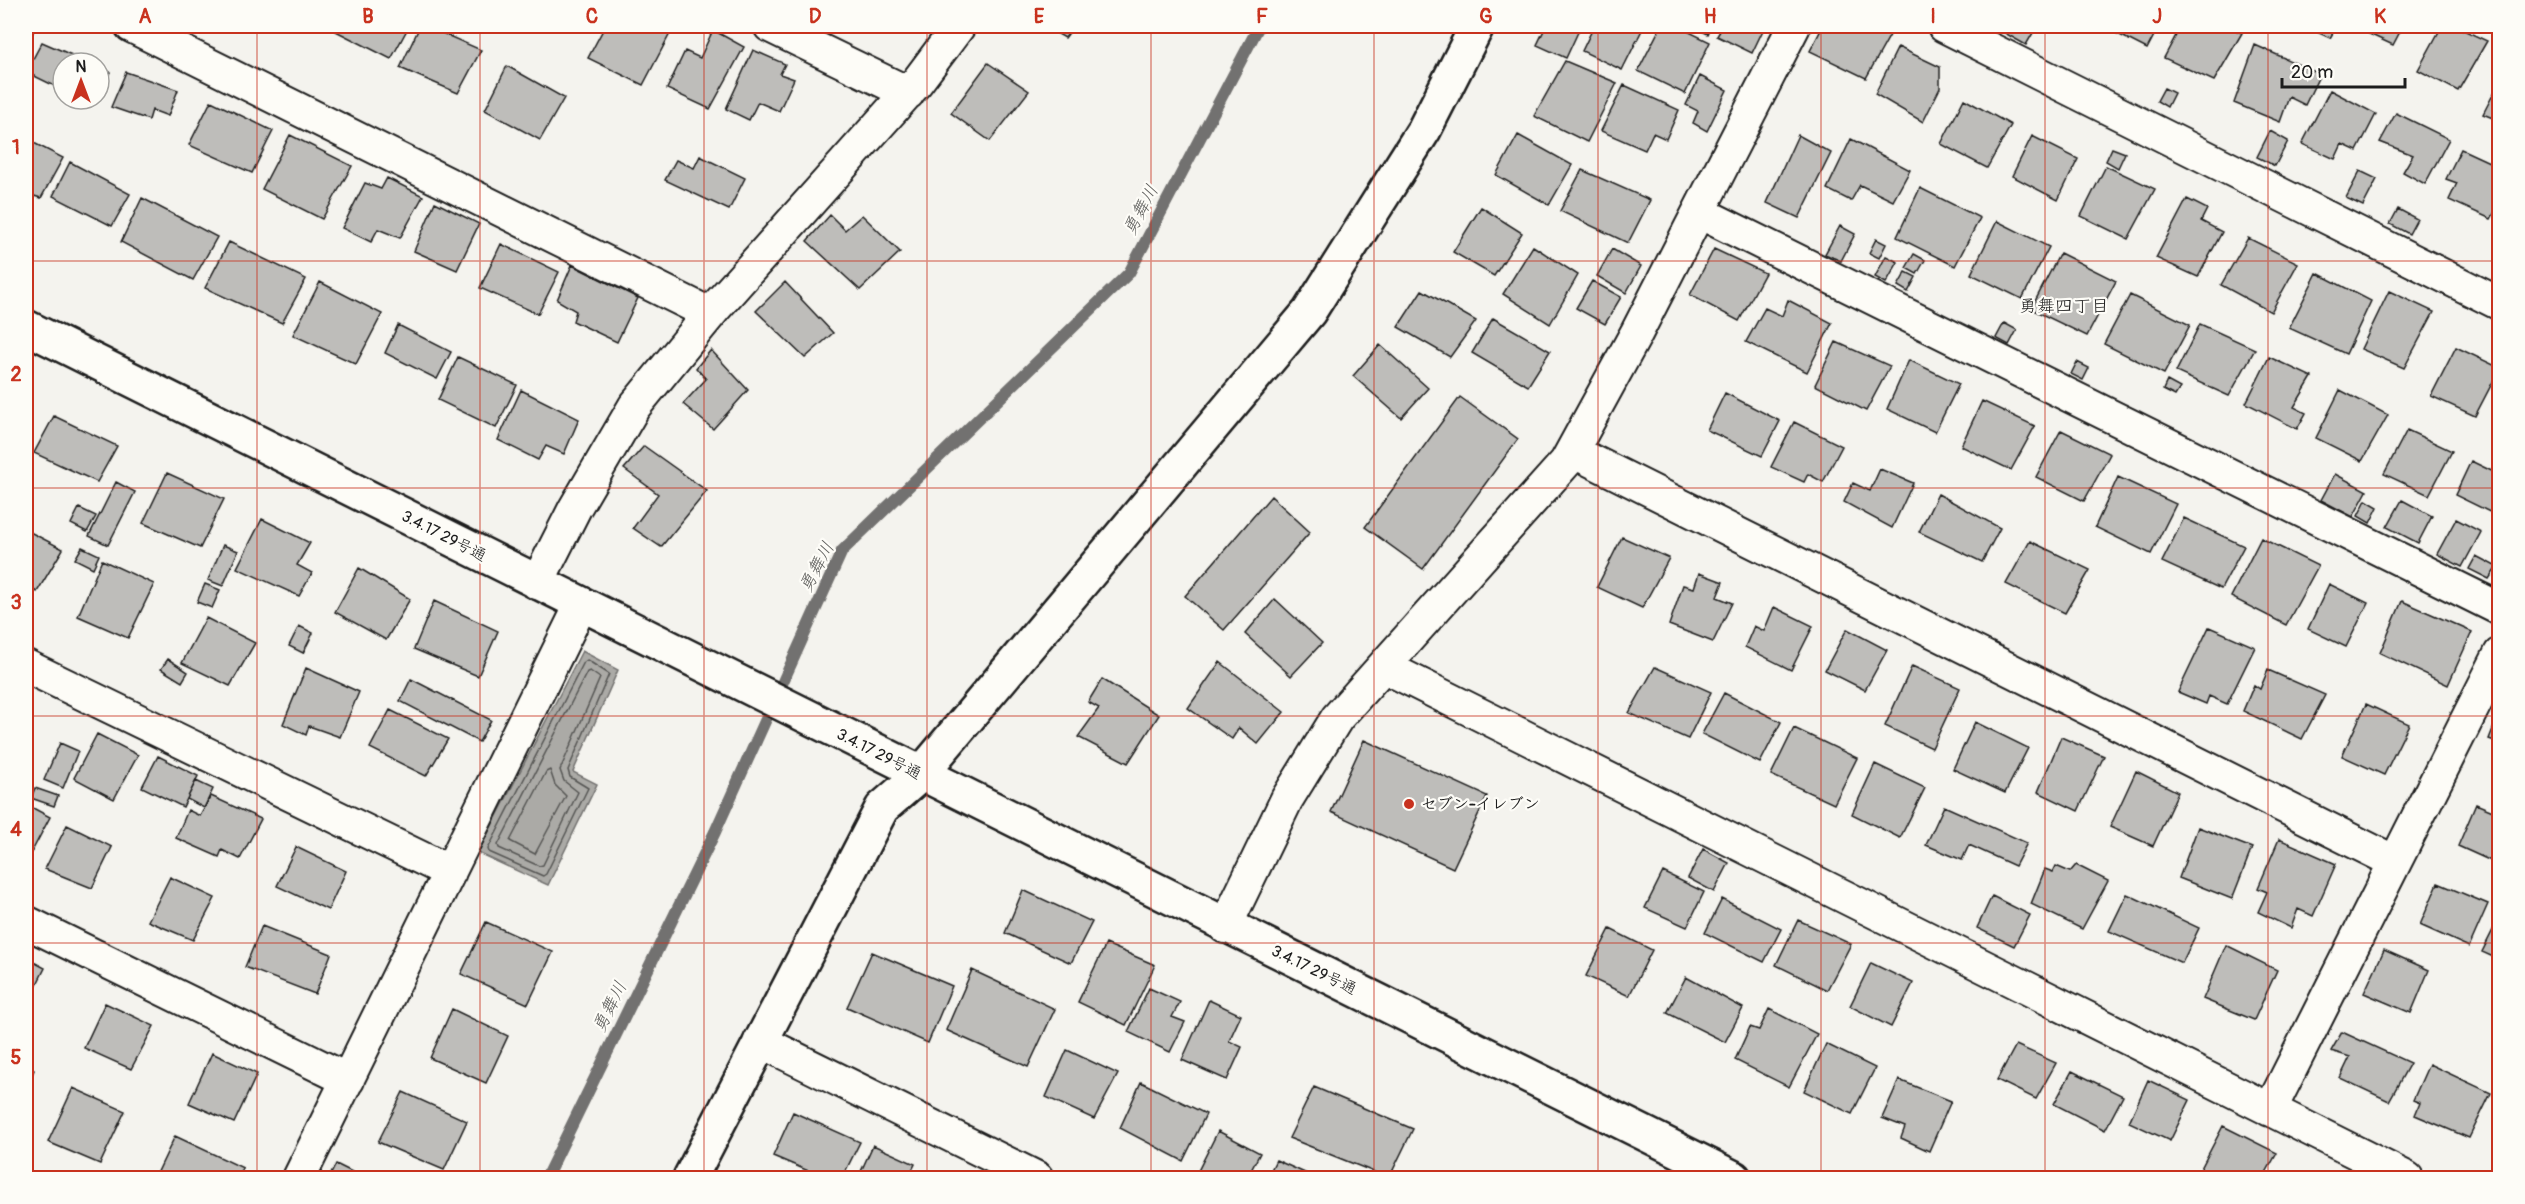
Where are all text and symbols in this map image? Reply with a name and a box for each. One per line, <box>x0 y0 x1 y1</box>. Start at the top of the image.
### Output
text: A <box>139 4 152 29</box>
text: B <box>362 4 374 29</box>
text: C <box>586 4 598 29</box>
text: D <box>809 4 822 29</box>
text: E <box>1034 4 1045 29</box>
text: F <box>1256 4 1268 29</box>
text: G <box>1479 4 1493 29</box>
text: H <box>1704 4 1717 29</box>
text: I <box>1930 4 1936 29</box>
text: J <box>2152 4 2162 29</box>
text: K <box>2374 4 2386 29</box>
north arrow <box>51 51 111 111</box>
scale bar <box>2282 51 2405 89</box>
text: N <box>76 57 87 77</box>
text: 20 m <box>2291 61 2333 84</box>
text: 1 <box>12 135 20 160</box>
water label: 勇舞川 <box>1118 181 1164 239</box>
district label: 勇舞四丁目 <box>2019 295 2109 318</box>
text: 2 <box>10 362 22 387</box>
street label: 3.4.17 29号通 <box>398 506 490 566</box>
water label: 勇舞川 <box>794 538 840 596</box>
text: 3 <box>10 590 22 615</box>
street label: 3.4.17 29号通 <box>833 724 925 784</box>
place label: セブン-イレブン <box>1421 794 1540 814</box>
marker: セブン-イレブン <box>1402 797 1416 811</box>
text: 4 <box>10 817 22 842</box>
street label: 3.4.17 29号通 <box>1268 941 1360 999</box>
water label: 勇舞川 <box>588 978 632 1036</box>
text: 5 <box>11 1045 22 1070</box>

